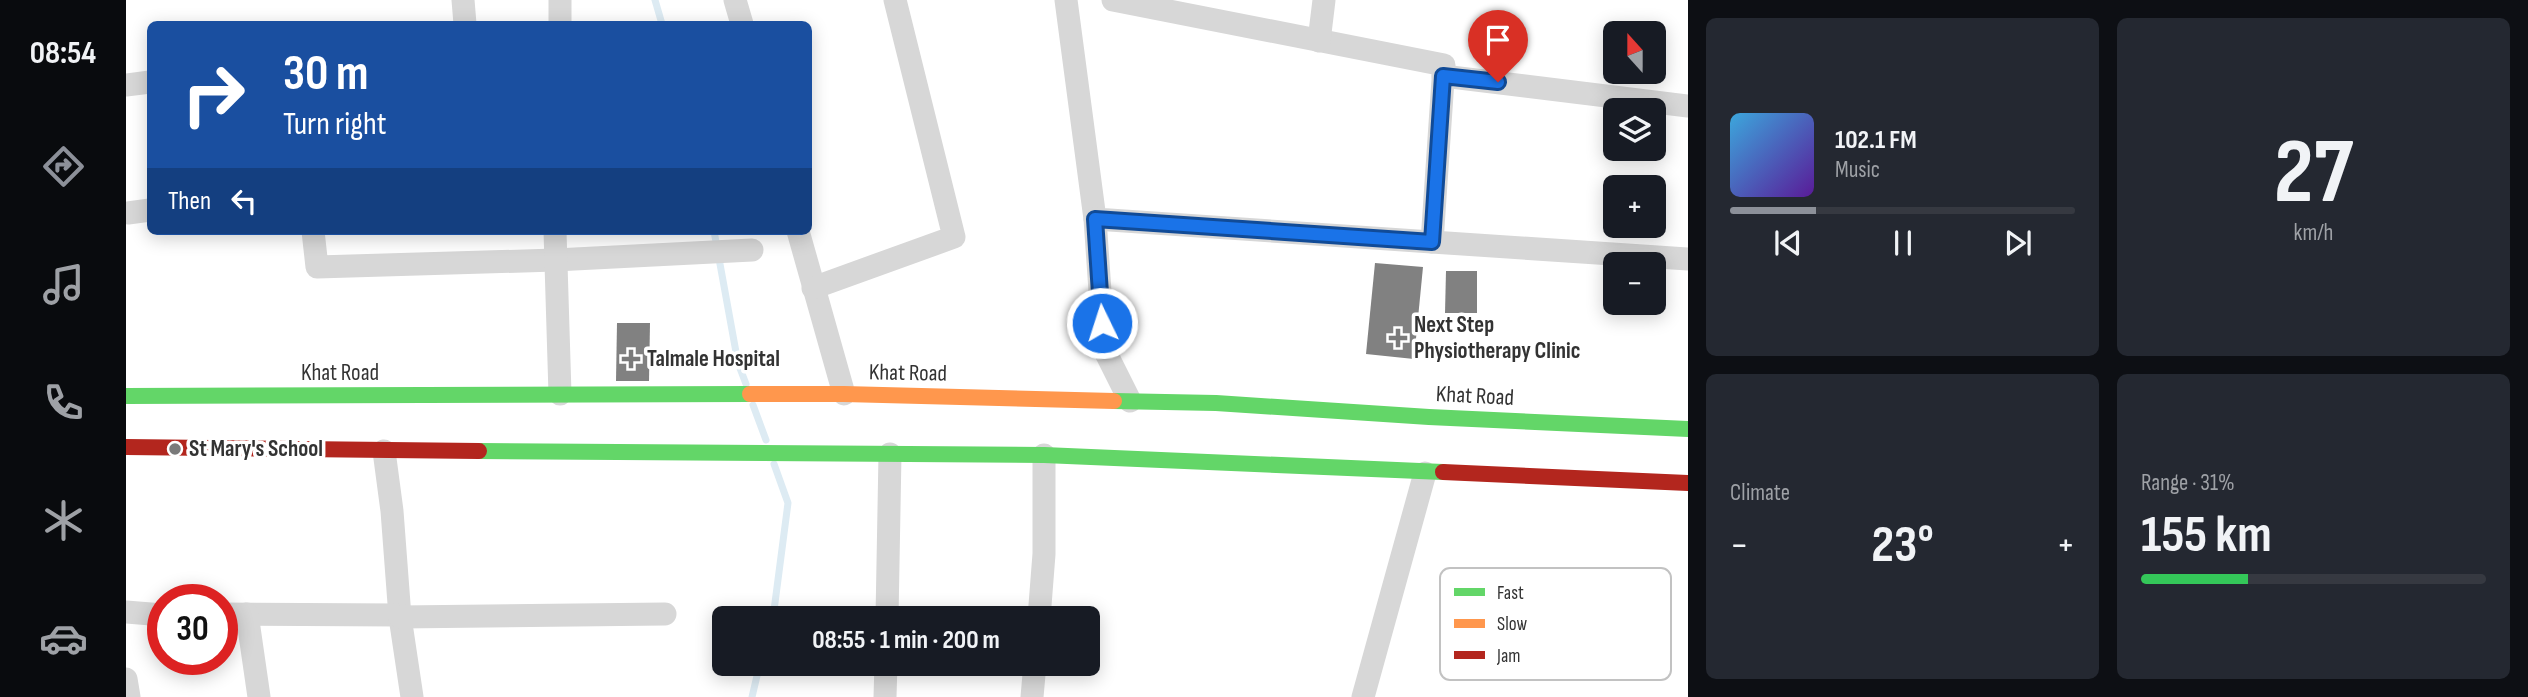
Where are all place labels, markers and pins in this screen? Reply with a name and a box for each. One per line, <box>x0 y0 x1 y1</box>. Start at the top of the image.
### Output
pin <box>1468 10 1528 82</box>
place label: Next Step Physiotherapy Clinic <box>1414 311 1580 365</box>
marker: Next Step Physiotherapy Clinic <box>1388 328 1408 348</box>
place label: Talmale Hospital <box>647 345 780 373</box>
marker: Talmale Hospital <box>621 349 641 369</box>
place label: St Mary's School <box>189 435 323 463</box>
marker: St Mary's School <box>167 441 183 457</box>

